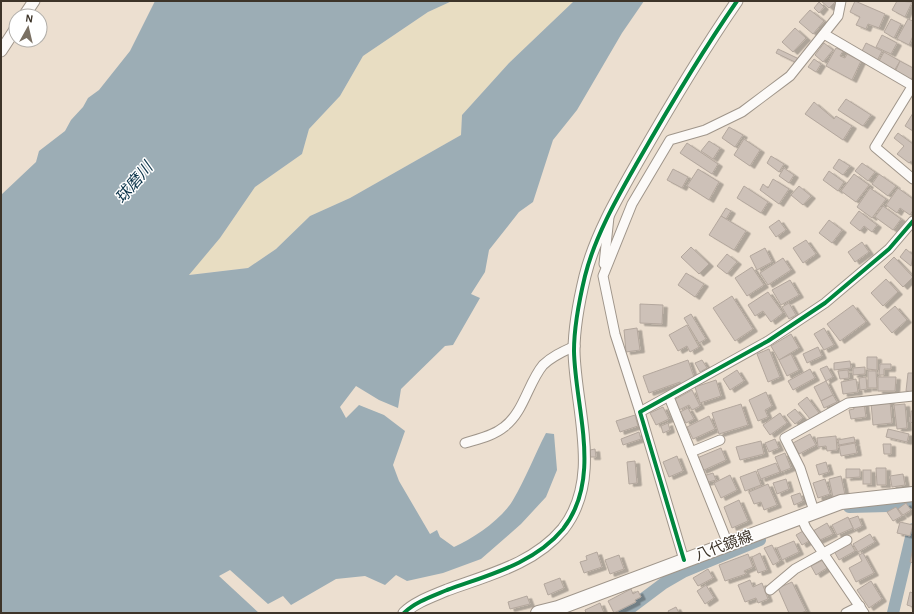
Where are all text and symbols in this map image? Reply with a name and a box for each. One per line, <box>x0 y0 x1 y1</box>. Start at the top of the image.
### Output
north arrow <box>8 8 48 48</box>
text: N <box>25 13 34 25</box>
water label: 球磨川 <box>112 157 157 207</box>
street label: 八代鏡線 <box>693 527 755 563</box>

